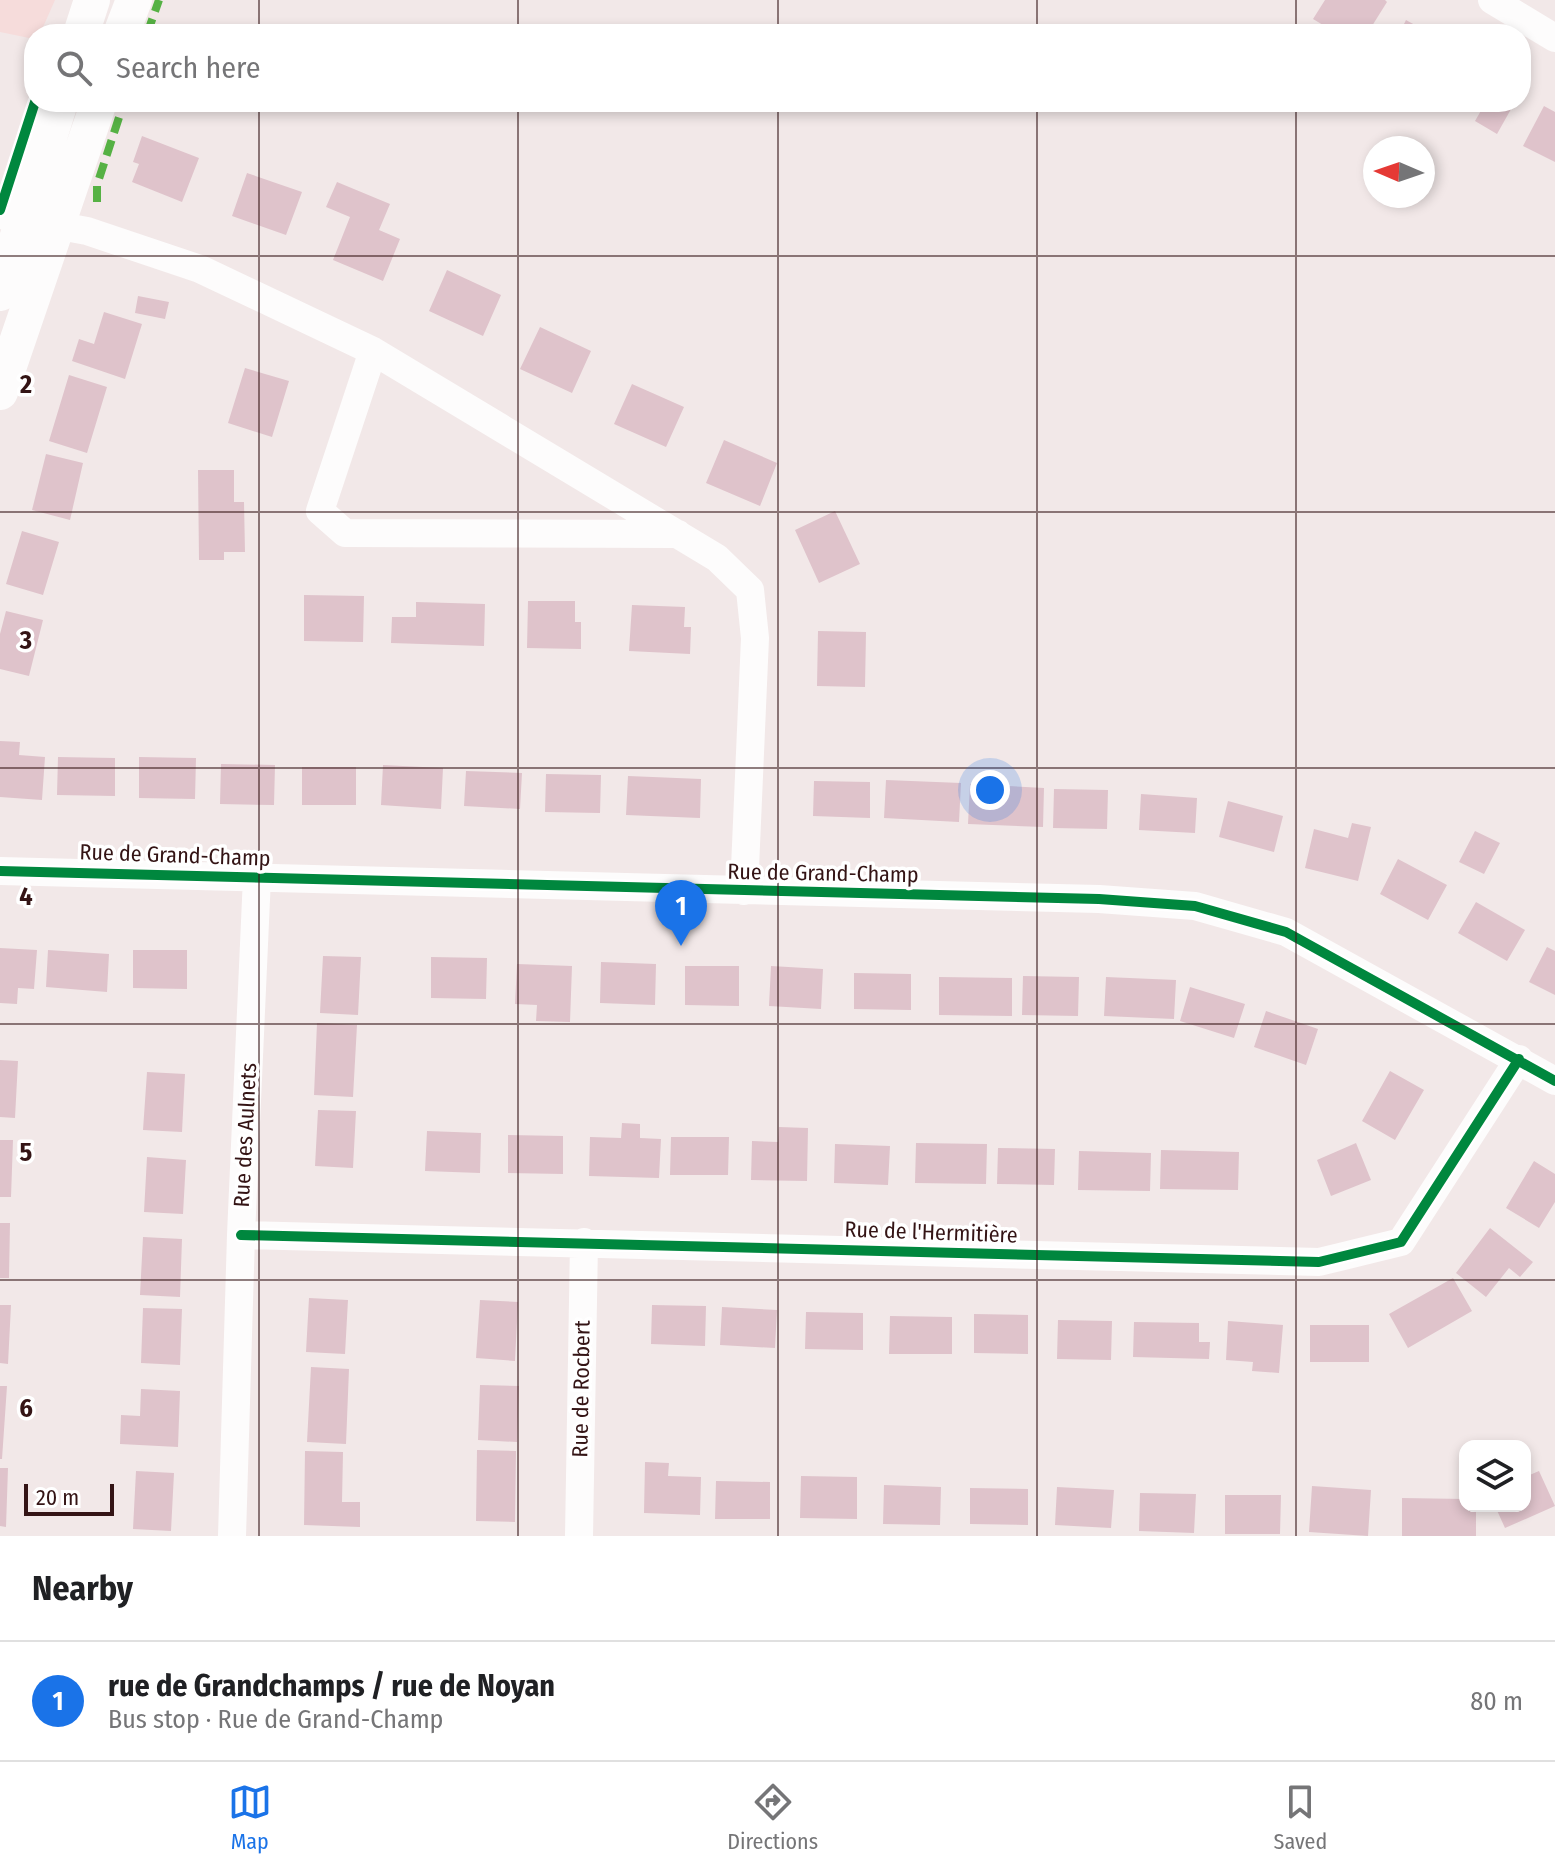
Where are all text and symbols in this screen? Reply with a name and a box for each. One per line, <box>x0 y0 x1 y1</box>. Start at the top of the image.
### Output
search box <box>24 24 1531 112</box>
icon: search <box>52 46 96 90</box>
text: Search here <box>116 50 261 86</box>
north arrow <box>1363 136 1435 208</box>
text: 2 <box>19 369 32 400</box>
text: 3 <box>19 625 32 656</box>
your location <box>970 770 1010 810</box>
street label: Rue de Grand-Champ <box>79 838 271 872</box>
street label: Rue de Grand-Champ <box>727 858 919 888</box>
pin: 1 <box>655 880 707 946</box>
text: 4 <box>19 881 33 912</box>
street label: Rue des Aulnets <box>228 1062 262 1208</box>
text: 5 <box>20 1137 33 1168</box>
street label: Rue de l'Hermitière <box>844 1215 1018 1249</box>
street label: Rue de Rocbert <box>566 1319 596 1458</box>
text: 6 <box>19 1393 33 1424</box>
map controls <box>1459 1440 1531 1512</box>
button: layers <box>1459 1440 1531 1512</box>
scale bar <box>24 1480 114 1516</box>
text: 20 m <box>36 1484 79 1511</box>
text: Nearby <box>32 1568 133 1609</box>
text: rue de Grandchamps / rue de Noyan <box>108 1668 555 1704</box>
text: 1 <box>53 1686 64 1717</box>
text: 80 m <box>1470 1686 1523 1717</box>
text: Bus stop · Rue de Grand-Champ <box>108 1704 443 1735</box>
tab: Map <box>228 1780 272 1855</box>
tab: Directions <box>727 1780 818 1855</box>
tab: Saved <box>1274 1780 1327 1855</box>

